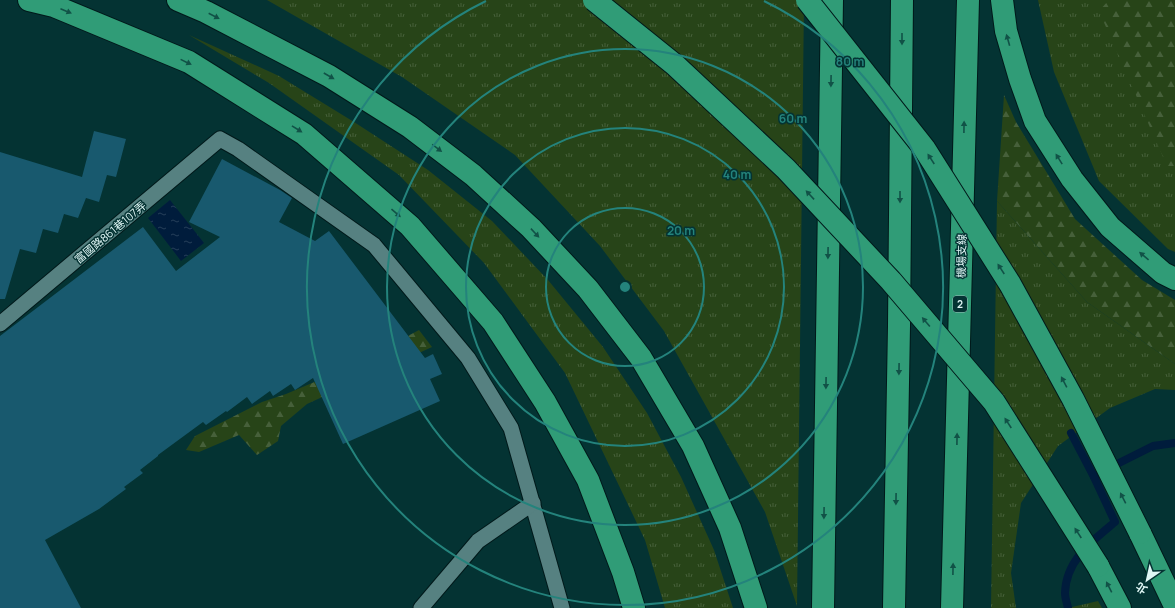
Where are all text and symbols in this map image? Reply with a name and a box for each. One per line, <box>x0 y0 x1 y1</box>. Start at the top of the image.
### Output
one-way arrow <box>61 9 73 15</box>
one-way arrow <box>208 13 219 19</box>
one-way arrow <box>899 33 905 46</box>
one-way arrow <box>1005 34 1011 46</box>
text: 80 m <box>836 53 864 70</box>
one-way arrow <box>180 59 192 65</box>
one-way arrow <box>323 73 335 80</box>
one-way arrow <box>828 75 834 88</box>
text: 60 m <box>779 110 807 127</box>
one-way arrow <box>961 120 967 133</box>
one-way arrow <box>291 126 303 133</box>
one-way arrow <box>432 143 443 152</box>
one-way arrow <box>1055 153 1062 165</box>
one-way arrow <box>927 154 935 164</box>
text: 40 m <box>723 166 751 183</box>
one-way arrow <box>806 190 815 200</box>
one-way arrow <box>897 191 904 203</box>
street label: 富國路861巷107弄 <box>71 198 149 266</box>
one-way arrow <box>391 209 401 218</box>
text: 20 m <box>667 222 695 239</box>
one-way arrow <box>530 228 540 238</box>
street label: 機場支線 <box>953 234 969 278</box>
one-way arrow <box>825 247 832 259</box>
one-way arrow <box>1138 252 1149 261</box>
one-way arrow <box>997 264 1005 274</box>
centre of rings <box>618 280 632 294</box>
road number: 2 <box>953 296 967 312</box>
one-way arrow <box>922 317 931 327</box>
one-way arrow <box>895 363 902 375</box>
one-way arrow <box>823 377 829 390</box>
one-way arrow <box>1061 377 1067 388</box>
one-way arrow <box>1004 417 1011 429</box>
one-way arrow <box>953 433 960 445</box>
one-way arrow <box>1120 492 1126 504</box>
one-way arrow <box>893 493 899 506</box>
one-way arrow <box>821 507 827 520</box>
one-way arrow <box>1074 527 1081 539</box>
north arrow <box>1127 560 1167 600</box>
one-way arrow <box>950 563 957 575</box>
text: 北 <box>1132 579 1150 598</box>
one-way arrow <box>1106 581 1113 593</box>

